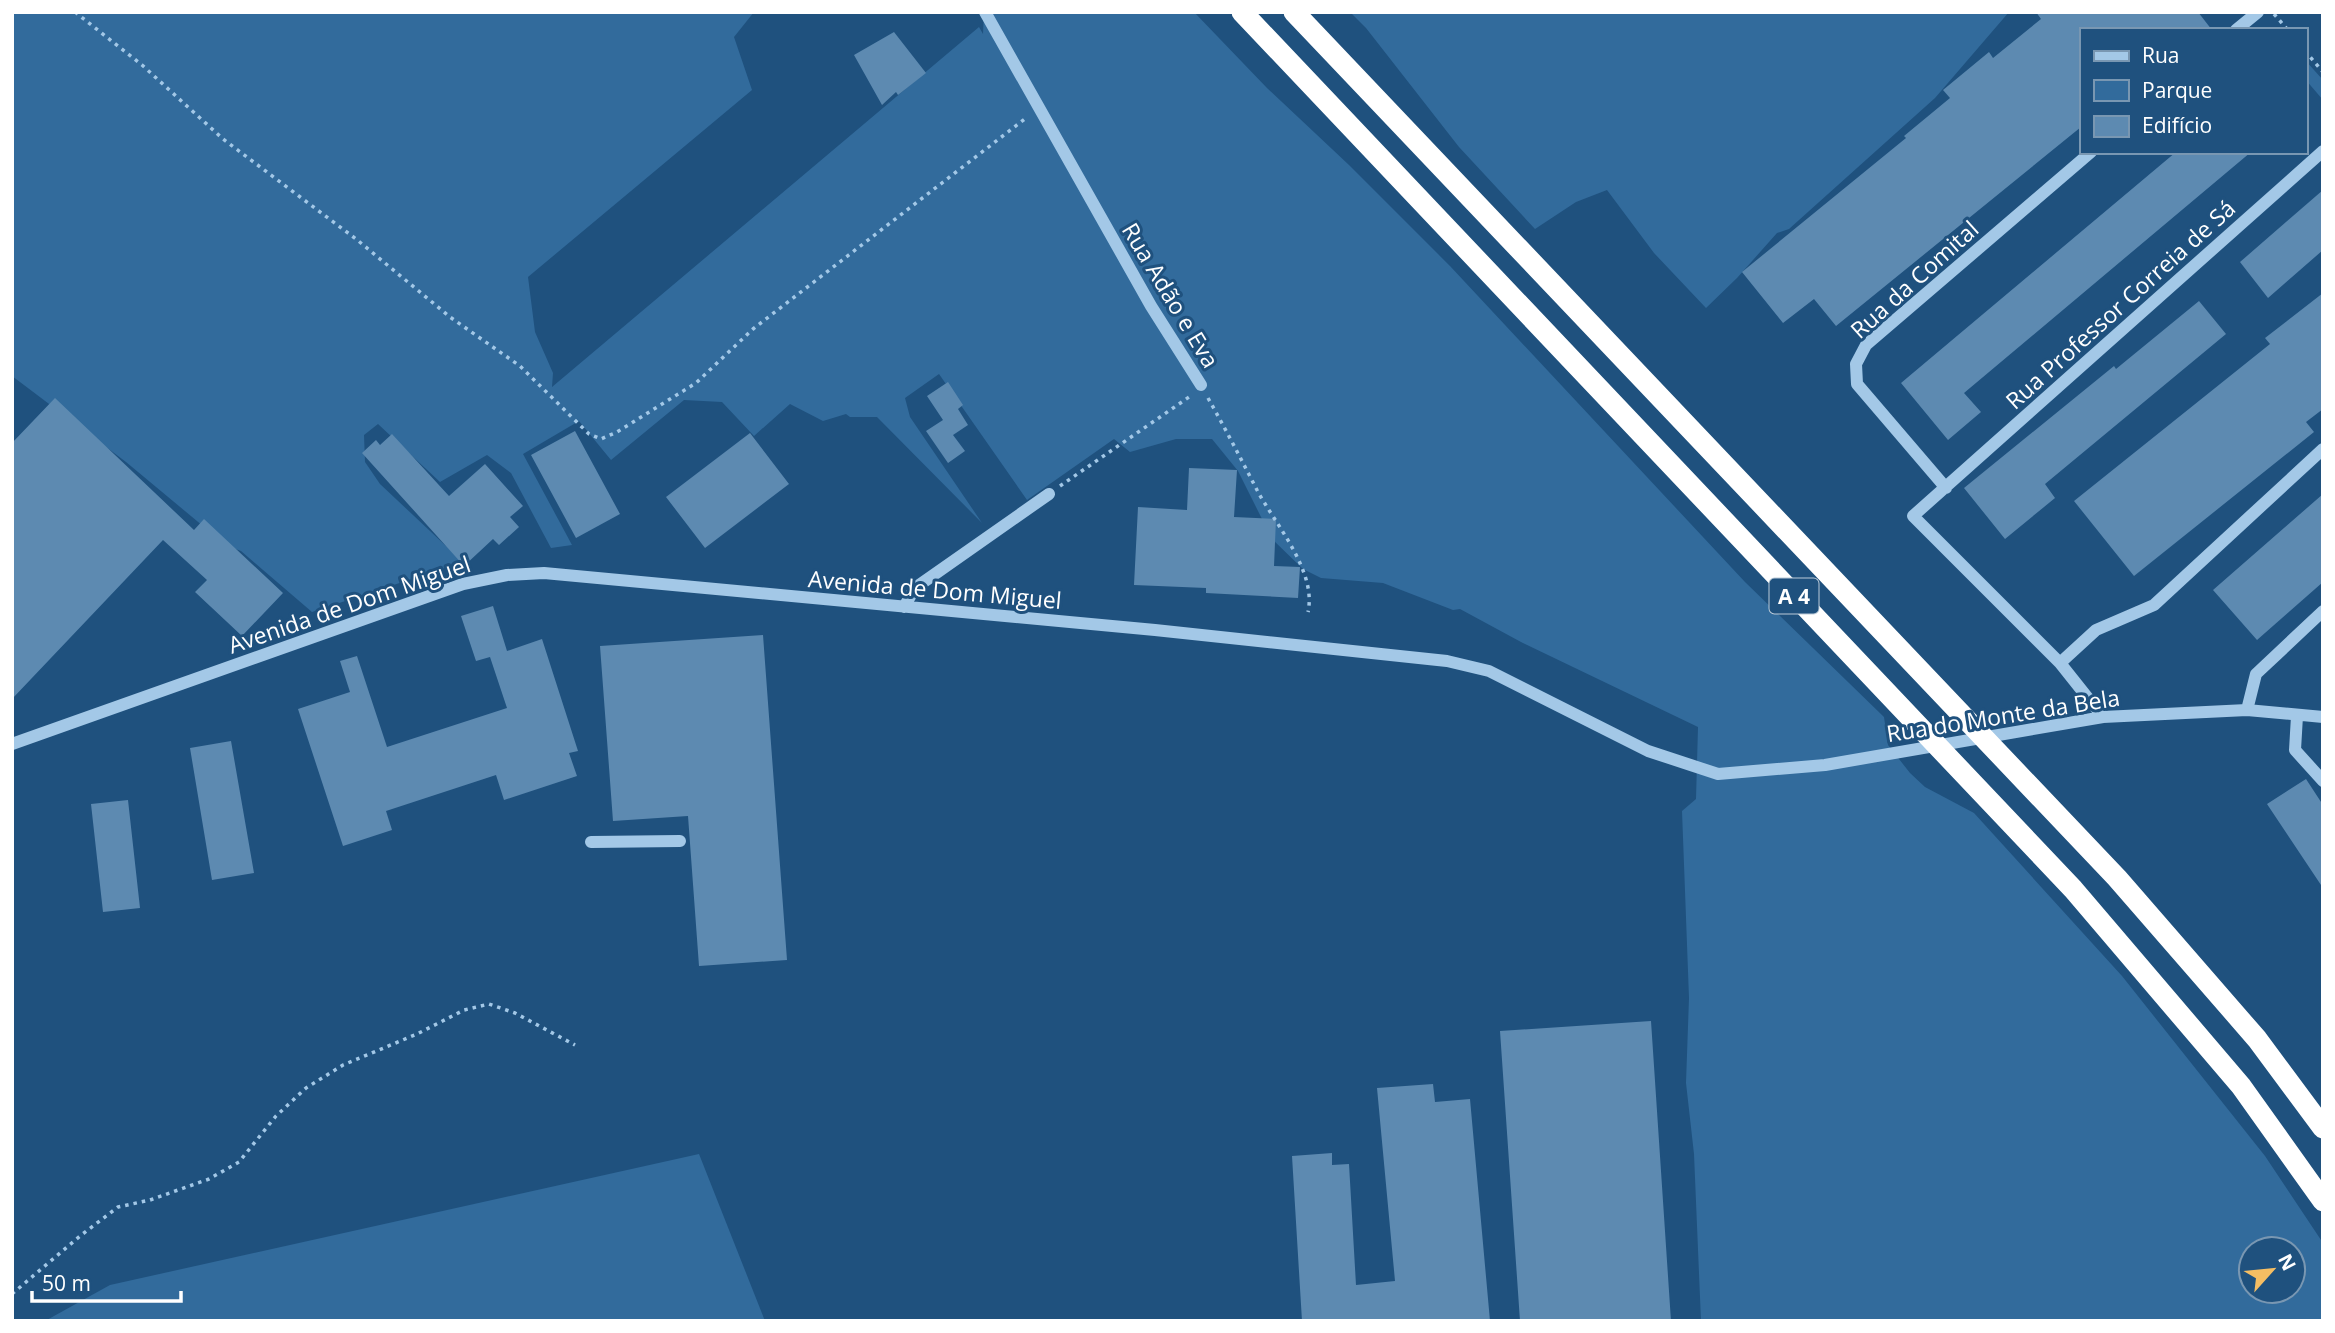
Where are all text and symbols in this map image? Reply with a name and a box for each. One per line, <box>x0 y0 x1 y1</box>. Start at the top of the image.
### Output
legend <box>2080 28 2307 154</box>
text: Rua <box>2142 41 2180 69</box>
text: Parque <box>2142 76 2212 104</box>
text: Edifício <box>2142 111 2212 139</box>
street label: Rua Professor Correia de Sá <box>1998 192 2242 416</box>
street label: Rua da Comital <box>1843 213 1985 345</box>
street label: Rua Adão e Eva <box>1115 216 1227 374</box>
street label: Avenida de Dom Miguel <box>224 547 474 661</box>
street label: Avenida de Dom Miguel <box>807 562 1063 616</box>
road number: A 4 <box>1770 578 1818 614</box>
street label: Rua do Monte da Bela <box>1884 681 2122 749</box>
north arrow <box>2237 1235 2307 1305</box>
text: N <box>2272 1249 2302 1275</box>
scale bar <box>32 1260 180 1304</box>
text: 50 m <box>42 1269 91 1297</box>

